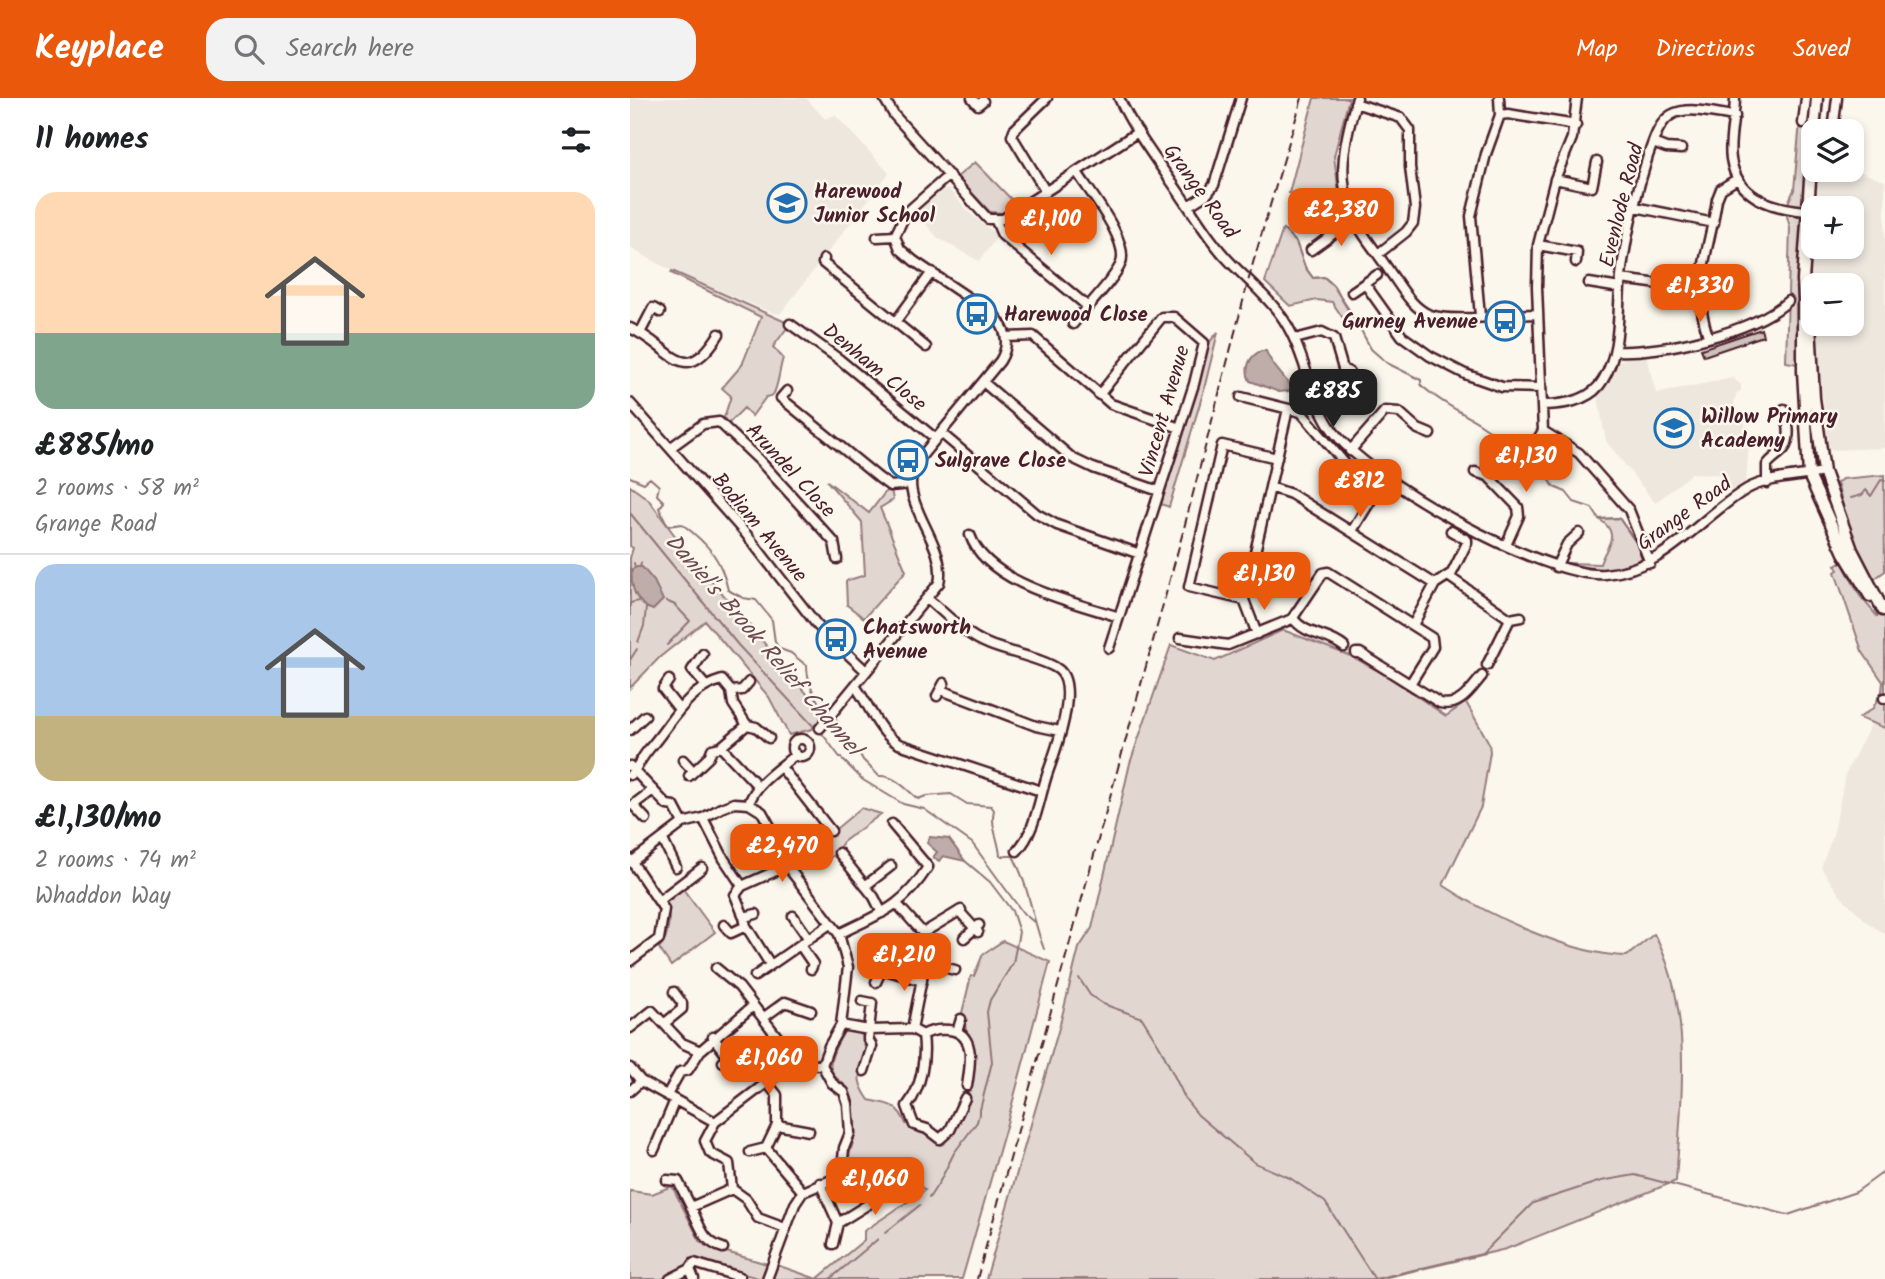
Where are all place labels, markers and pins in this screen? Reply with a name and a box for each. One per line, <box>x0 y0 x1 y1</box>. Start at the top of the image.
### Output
place label: Harewood Junior School <box>814 176 936 233</box>
school or university icon: Harewood Junior School <box>766 182 808 224</box>
pin: £2,380 <box>1284 188 1398 248</box>
pin: £1,100 <box>994 198 1108 257</box>
pin: £1,330 <box>1643 264 1757 324</box>
bus stop icon: Harewood Close <box>956 293 998 335</box>
place label: Harewood Close <box>1004 299 1148 332</box>
bus stop icon: Gurney Avenue <box>1484 300 1526 342</box>
place label: Gurney Avenue <box>1342 306 1478 339</box>
pin: £885 <box>1292 370 1374 429</box>
place label: Willow Primary Academy <box>1701 401 1838 458</box>
school or university icon: Willow Primary Academy <box>1653 407 1695 449</box>
pin: £1,130 <box>1469 434 1583 494</box>
bus stop icon: Sulgrave Close <box>887 439 929 481</box>
place label: Sulgrave Close <box>935 445 1066 478</box>
pin: £812 <box>1319 460 1401 519</box>
pin: £1,130 <box>1207 552 1321 612</box>
place label: Chatsworth Avenue <box>863 612 971 669</box>
bus stop icon: Chatsworth Avenue <box>815 618 857 660</box>
pin: £2,470 <box>725 824 839 884</box>
pin: £1,210 <box>847 934 961 993</box>
pin: £1,060 <box>712 1037 826 1096</box>
pin: £1,060 <box>818 1158 932 1217</box>

